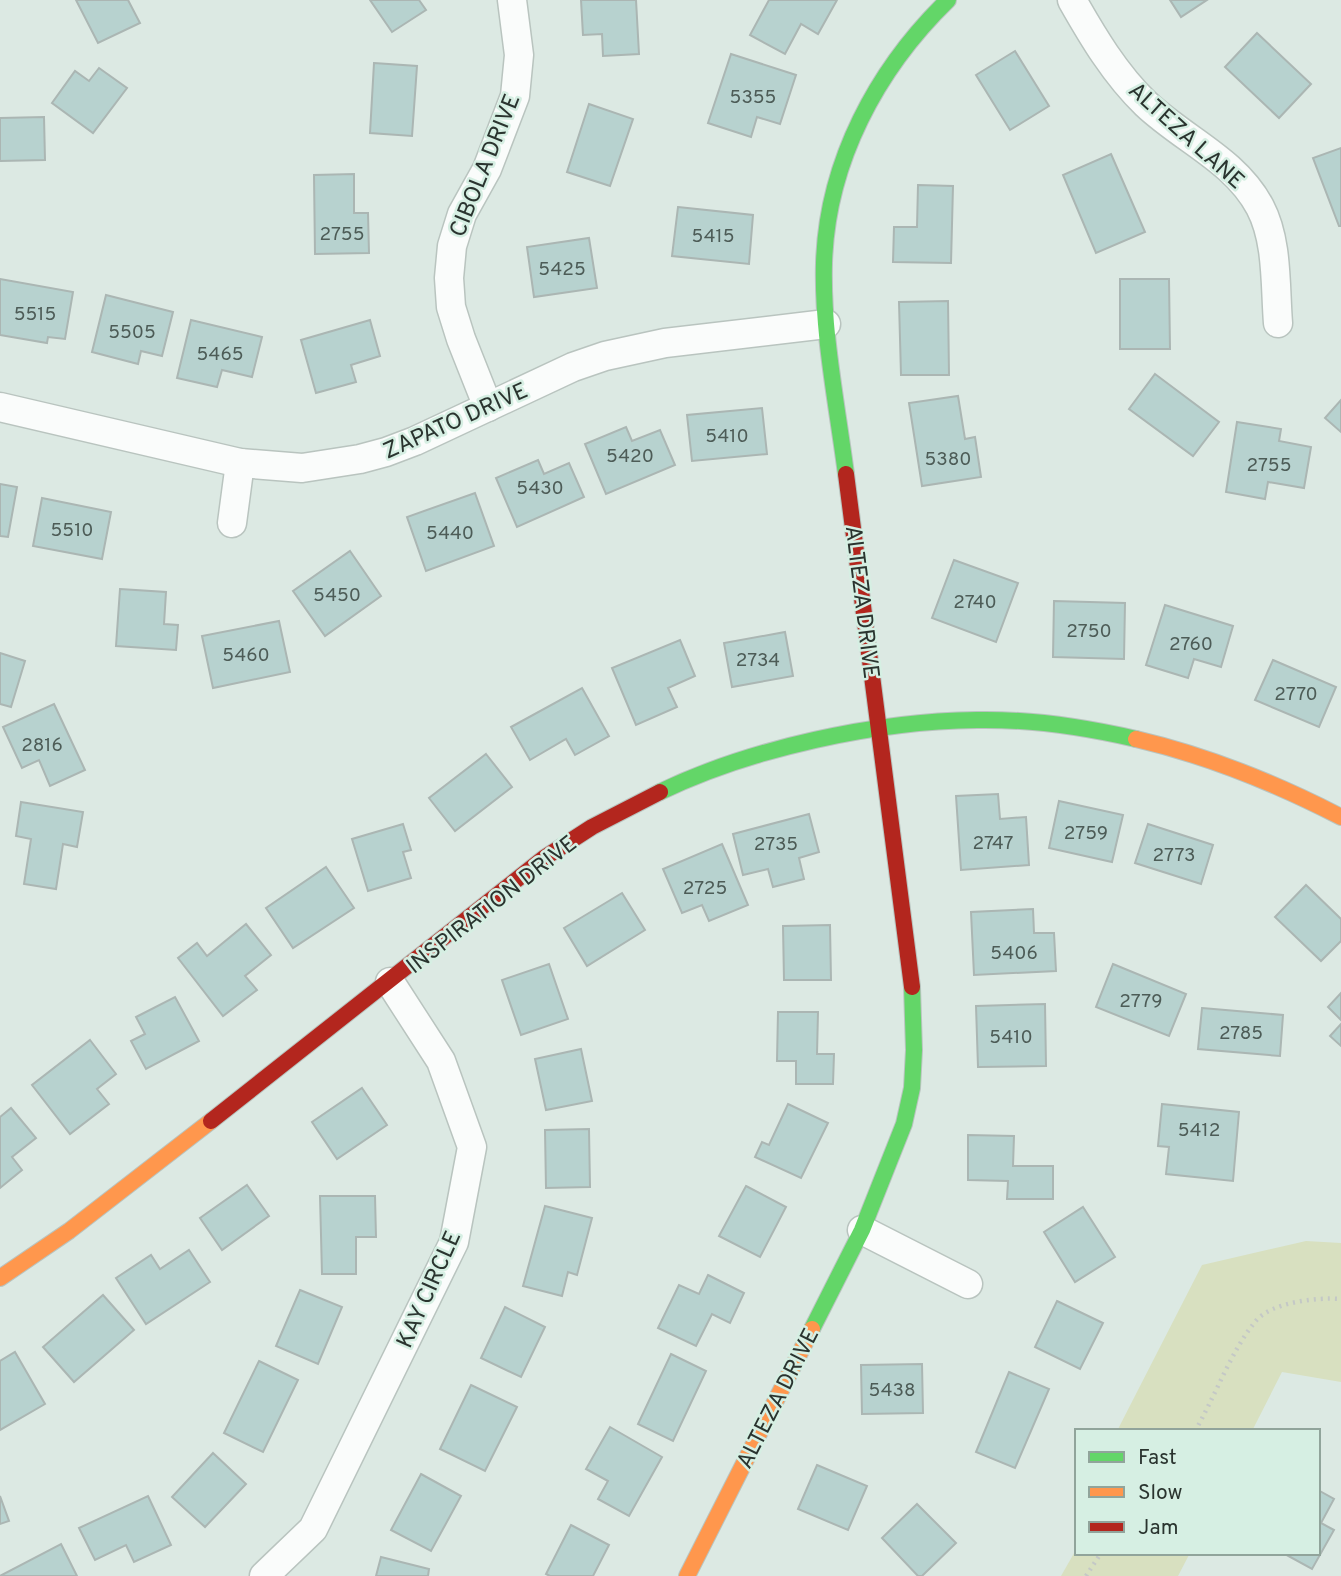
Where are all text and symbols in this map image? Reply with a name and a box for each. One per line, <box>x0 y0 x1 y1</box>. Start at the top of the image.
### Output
street label: ALTEZA LANE <box>1121 77 1250 197</box>
house number: 5355 <box>730 86 776 110</box>
street label: CIBOLA DRIVE <box>444 90 528 242</box>
house number: 2755 <box>320 223 364 247</box>
house number: 5415 <box>692 225 734 249</box>
house number: 5425 <box>538 258 586 282</box>
house number: 5515 <box>14 303 56 327</box>
house number: 5505 <box>108 321 156 345</box>
house number: 5465 <box>196 343 244 367</box>
street label: ZAPATO DRIVE <box>379 377 533 467</box>
house number: 5410 <box>705 425 749 449</box>
house number: 5420 <box>606 445 654 469</box>
house number: 5380 <box>925 448 971 472</box>
house number: 2755 <box>1247 454 1291 478</box>
house number: 5430 <box>516 477 564 501</box>
house number: 5510 <box>51 519 93 543</box>
house number: 5440 <box>426 522 474 546</box>
street label: ALTEZA DRIVE <box>837 524 884 680</box>
house number: 5450 <box>313 584 361 608</box>
house number: 2740 <box>953 591 997 615</box>
house number: 2750 <box>1066 620 1112 644</box>
house number: 2760 <box>1169 633 1213 657</box>
house number: 5460 <box>222 644 270 668</box>
house number: 2734 <box>736 649 780 673</box>
house number: 2770 <box>1274 683 1318 707</box>
house number: 2816 <box>21 734 63 758</box>
house number: 2759 <box>1064 822 1108 846</box>
street label: INSPIRATION DRIVE <box>401 830 584 982</box>
house number: 2747 <box>973 832 1014 856</box>
house number: 2735 <box>754 833 798 857</box>
house number: 2773 <box>1152 844 1196 868</box>
house number: 2725 <box>683 877 727 901</box>
house number: 5406 <box>990 942 1038 966</box>
house number: 2779 <box>1119 990 1163 1014</box>
house number: 2785 <box>1219 1022 1263 1046</box>
house number: 5410 <box>989 1026 1033 1050</box>
house number: 5412 <box>1178 1119 1220 1143</box>
street label: KAY CIRCLE <box>392 1227 469 1353</box>
street label: ALTEZA DRIVE <box>731 1324 827 1474</box>
house number: 5438 <box>868 1379 916 1403</box>
legend <box>1075 1429 1320 1555</box>
text: Fast <box>1138 1445 1177 1472</box>
text: Slow <box>1138 1480 1183 1507</box>
text: Jam <box>1138 1515 1179 1542</box>

